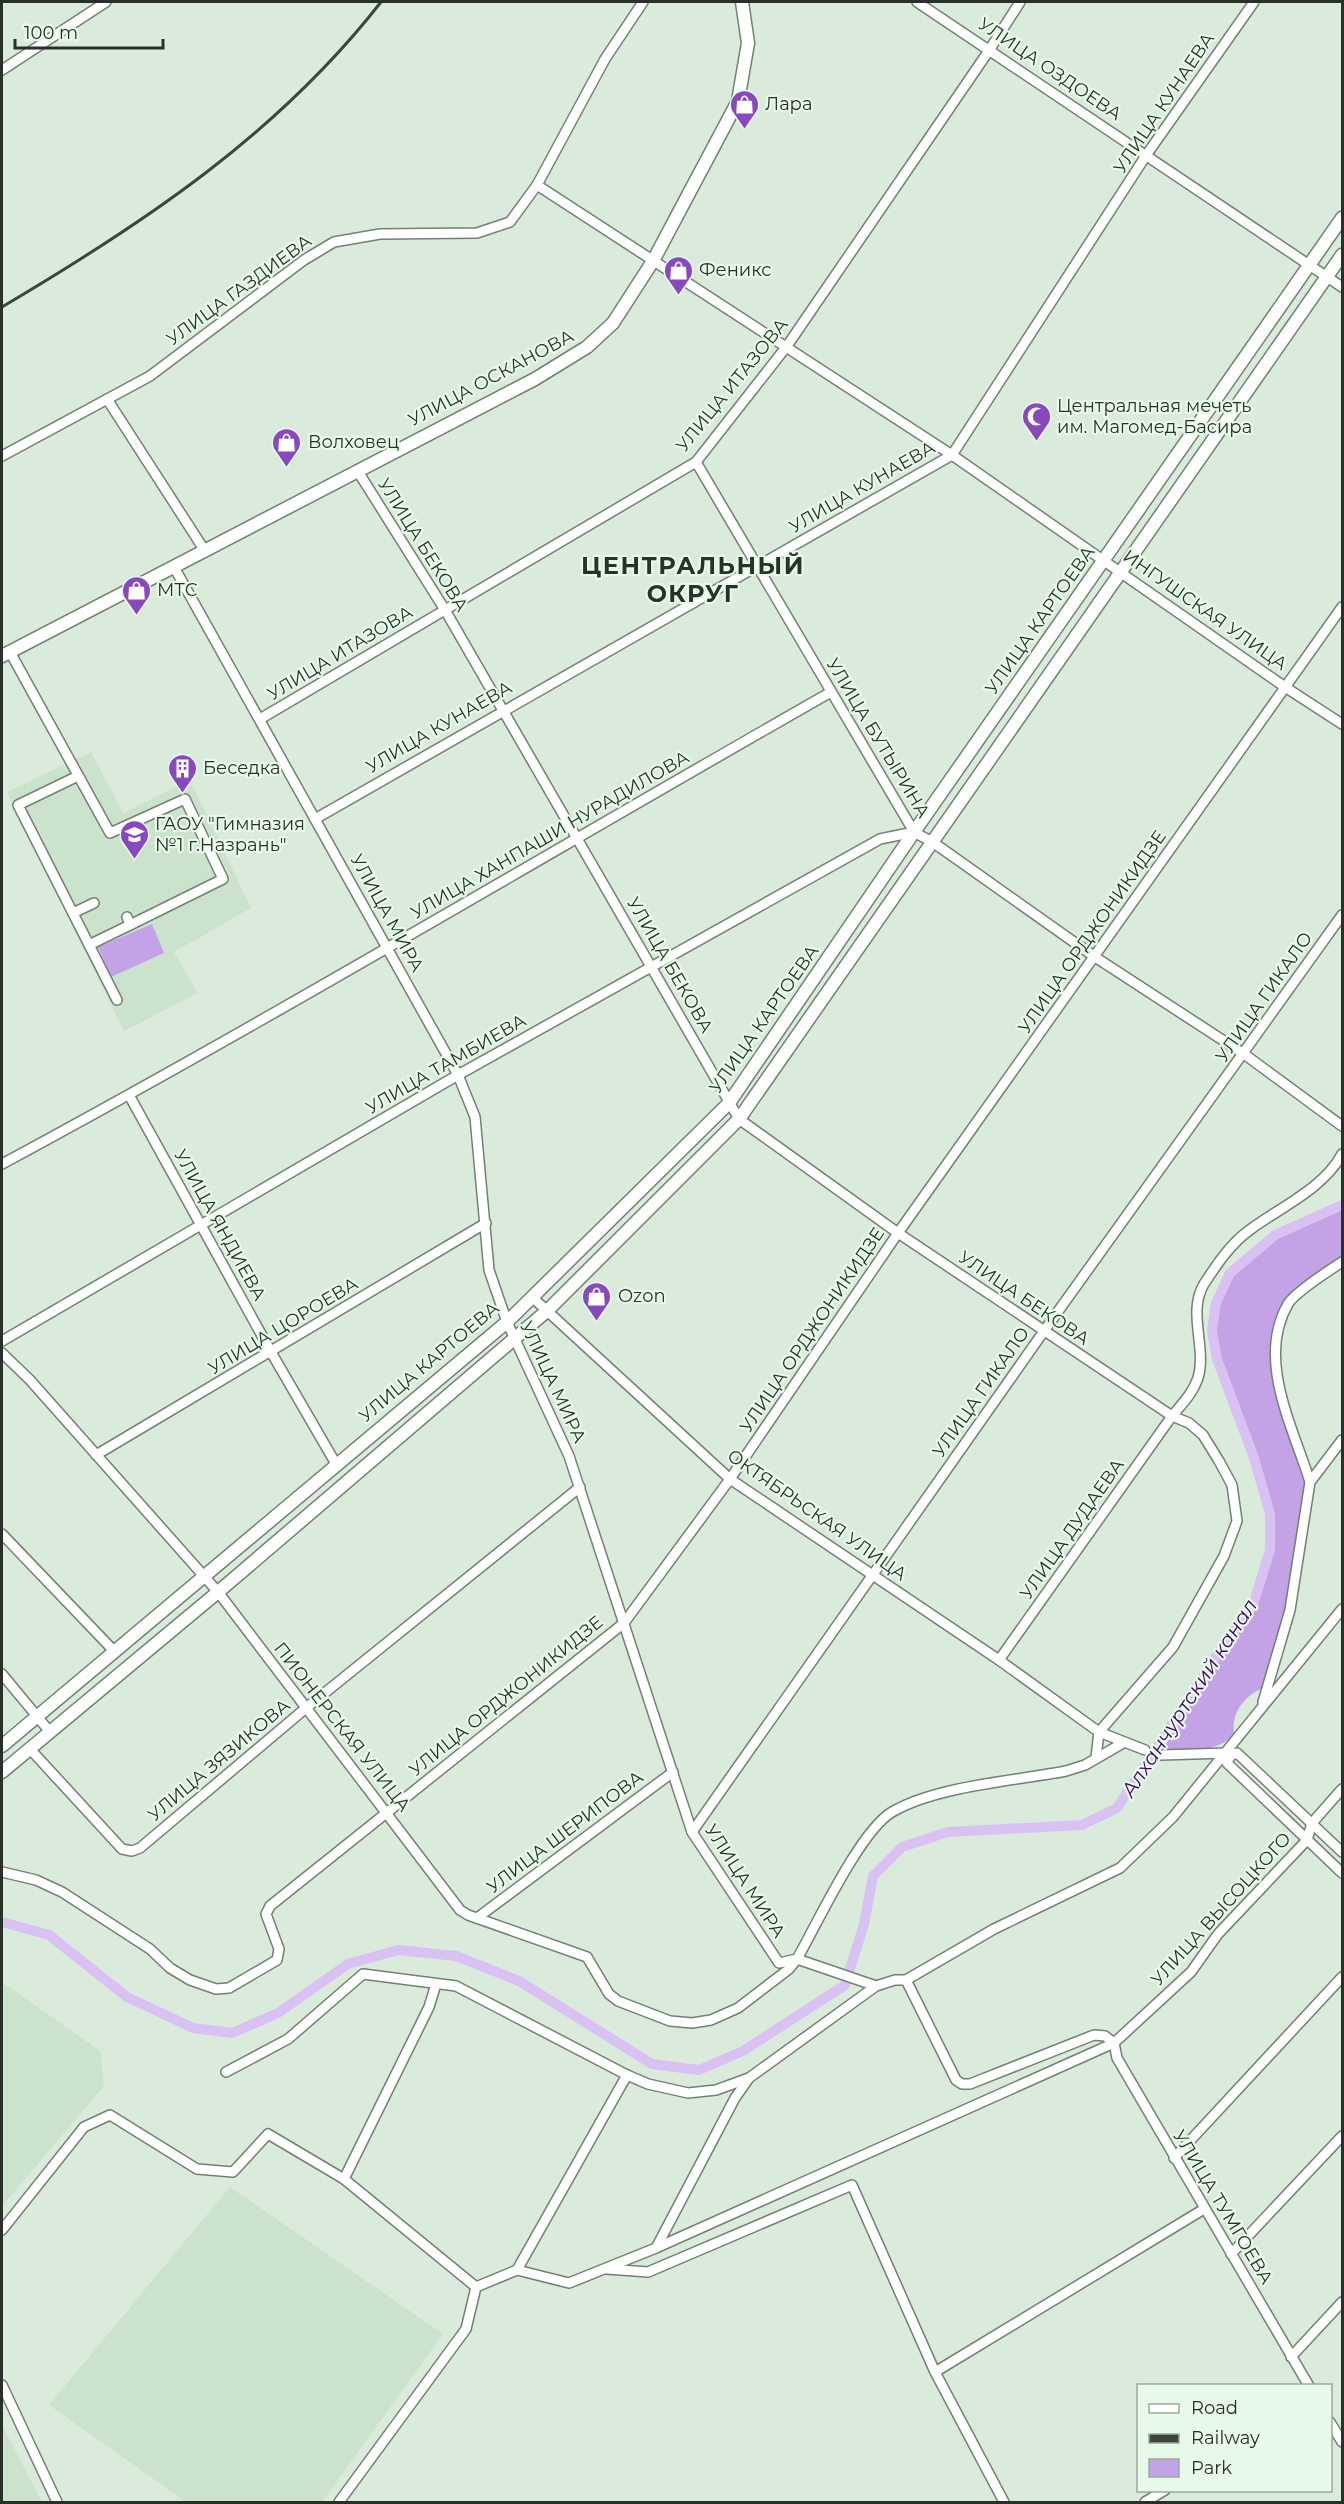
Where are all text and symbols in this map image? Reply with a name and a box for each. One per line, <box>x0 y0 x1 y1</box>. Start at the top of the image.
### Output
scale bar <box>15 12 164 50</box>
street label: УЛИЦА ОЗДОЕВА <box>974 13 1126 125</box>
text: 100 m <box>24 22 78 44</box>
street label: УЛИЦА КУНАЕВА <box>1109 28 1220 177</box>
shop icon: Лара <box>728 88 760 130</box>
place label: Лара <box>765 93 812 115</box>
street label: УЛИЦА ГАЗДИЕВА <box>162 230 316 350</box>
shop icon: Феникс <box>662 254 694 296</box>
place label: Феникс <box>699 259 771 281</box>
street label: УЛИЦА ИТАЗОВА <box>671 313 793 456</box>
street label: УЛИЦА ОСКАНОВА <box>404 325 578 431</box>
place label: Центральная мечеть им. Магомед-Басира <box>1057 395 1252 438</box>
mosque icon: Центральная мечеть им. Магомед-Басира <box>1020 400 1052 442</box>
shop icon: Волховец <box>271 426 303 468</box>
place label: Волховец <box>308 431 399 453</box>
street label: УЛИЦА КУНАЕВА <box>785 436 939 538</box>
street label: УЛИЦА БЕКОВА <box>373 474 473 616</box>
street label: УЛИЦА КАРТОЕВА <box>981 541 1100 698</box>
street label: ИНГУШСКАЯ УЛИЦА <box>1119 545 1292 675</box>
district label: ЦЕНТРАЛЬНЫЙ ОКРУГ <box>581 551 805 608</box>
shop icon: МТС <box>120 574 152 616</box>
place label: МТС <box>157 579 198 601</box>
street label: УЛИЦА ИТАЗОВА <box>264 601 417 705</box>
street label: УЛИЦА БУТЫРИНА <box>822 654 935 822</box>
street label: УЛИЦА КУНАЕВА <box>362 676 516 778</box>
street label: УЛИЦА ХАНПАШИ НУРАДИЛОВА <box>407 746 693 924</box>
building icon: Беседка <box>166 752 198 794</box>
place label: Беседка <box>203 757 281 779</box>
place label: ГАОУ "Гимназия №1 г.Назрань" <box>155 813 305 856</box>
school or university icon: ГАОУ "Гимназия №1 г.Назрань" <box>118 818 150 860</box>
street label: УЛИЦА ОРДЖОНИКИДЗЕ <box>1013 826 1171 1038</box>
street label: УЛИЦА МИРА <box>346 850 429 976</box>
street label: УЛИЦА БЕКОВА <box>622 893 718 1037</box>
street label: УЛИЦА ГИКАЛО <box>1211 928 1317 1066</box>
street label: УЛИЦА КАРТОЕВА <box>705 940 824 1097</box>
street label: УЛИЦА ТАМБИЕВА <box>362 1009 530 1119</box>
street label: УЛИЦА ЯНДИЕВА <box>169 1146 271 1305</box>
street label: УЛИЦА ОРДЖОНИКИДЗЕ <box>735 1223 889 1437</box>
street label: УЛИЦА БЕКОВА <box>954 1246 1094 1350</box>
street label: УЛИЦА ЦОРОЕВА <box>204 1272 362 1379</box>
shop icon: Ozon <box>581 1280 613 1322</box>
place label: Ozon <box>618 1285 666 1307</box>
street label: УЛИЦА КАРТОЕВА <box>355 1297 504 1427</box>
street label: УЛИЦА МИРА <box>515 1318 591 1447</box>
street label: УЛИЦА ГИКАЛО <box>928 1323 1034 1461</box>
street label: ОКТЯБРЬСКАЯ УЛИЦА <box>723 1445 911 1586</box>
street label: УЛИЦА ДУДАЕВА <box>1015 1454 1129 1603</box>
water label: Алханчуртский канал <box>1115 1594 1262 1802</box>
street label: УЛИЦА ОРДЖОНИКИДЗЕ <box>405 1611 607 1781</box>
street label: ПИОНЕРСКАЯ УЛИЦА <box>269 1638 415 1817</box>
street label: УЛИЦА ЗЯЗИКОВА <box>144 1694 295 1826</box>
street label: УЛИЦА ШЕРИПОВА <box>483 1766 648 1898</box>
street label: УЛИЦА МИРА <box>700 1820 790 1943</box>
street label: УЛИЦА ВЫСОЦКОГО <box>1146 1828 1296 1990</box>
street label: УЛИЦА ТУМГОЕВА <box>1168 2126 1278 2288</box>
legend <box>1137 2384 1332 2492</box>
text: Road <box>1191 2397 1238 2419</box>
text: Railway <box>1191 2427 1260 2449</box>
text: Park <box>1191 2457 1232 2479</box>

